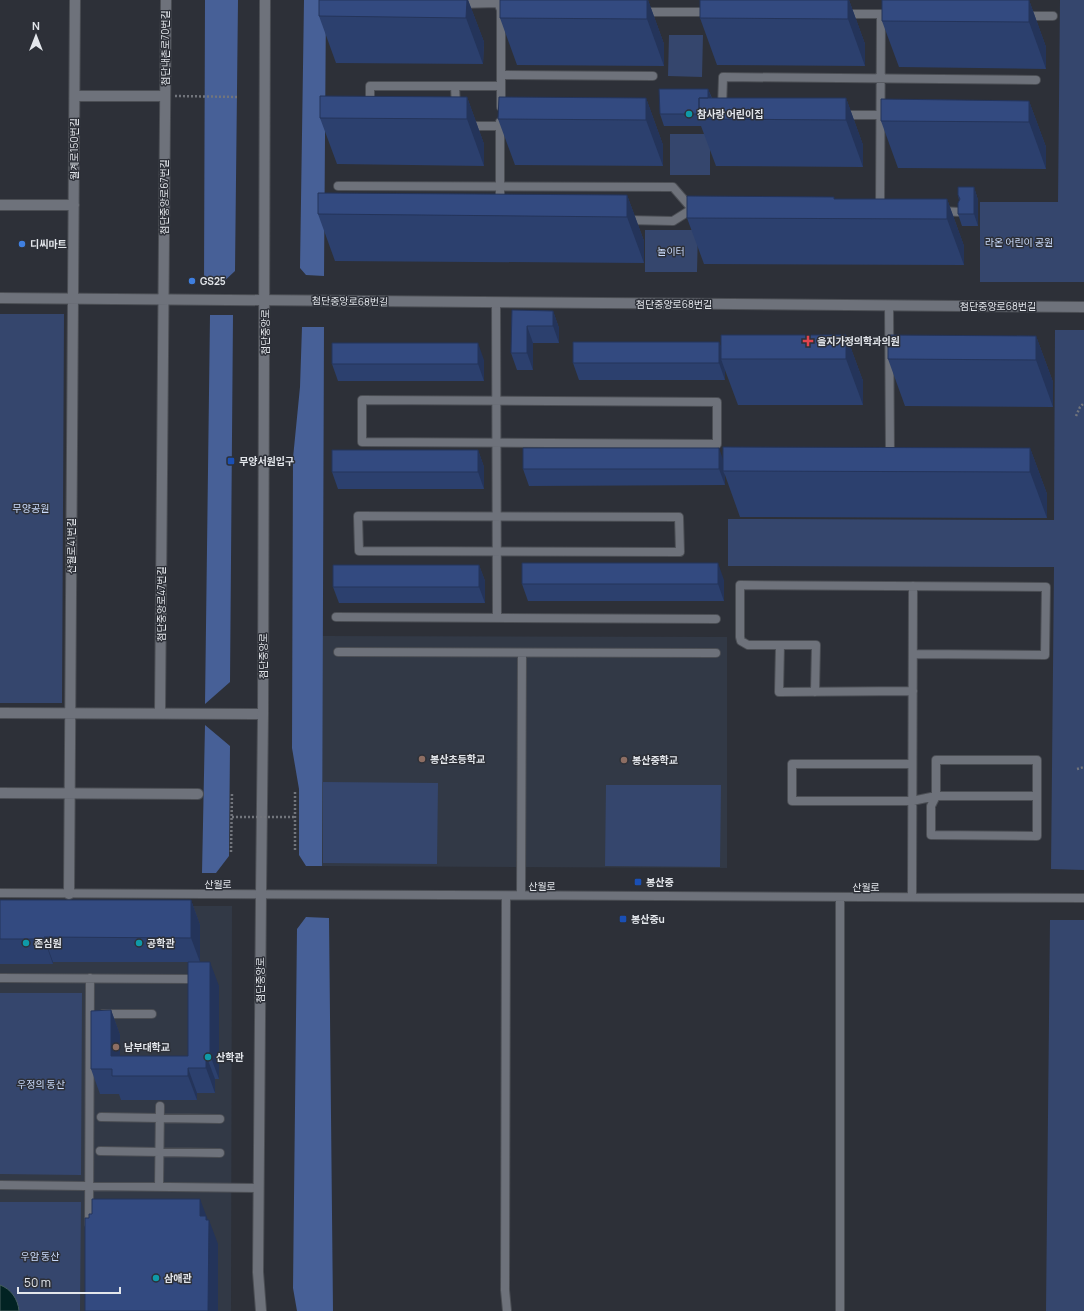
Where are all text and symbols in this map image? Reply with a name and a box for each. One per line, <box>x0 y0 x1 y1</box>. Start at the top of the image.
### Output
street label: 첨단내촌로70번길 <box>158 10 172 86</box>
north arrow <box>16 16 56 56</box>
text: N <box>32 18 40 33</box>
place label: 참사랑 어린이집 <box>697 107 763 121</box>
marker: 참사랑 어린이집 <box>684 109 694 119</box>
street label: 월계로150번길 <box>67 118 81 180</box>
street label: 첨단중앙로67번길 <box>157 159 171 235</box>
park label: 라온 어린이 공원 <box>985 235 1053 249</box>
place label: 디씨마트 <box>30 237 67 251</box>
marker: 디씨마트 <box>17 239 27 249</box>
park label: 놀이터 <box>657 244 685 258</box>
place label: GS25 <box>200 274 226 288</box>
marker: GS25 <box>187 276 197 286</box>
street label: 첨단중앙로68번길 <box>312 293 388 309</box>
street label: 첨단중앙로68번길 <box>636 297 712 311</box>
street label: 첨단중앙로68번길 <box>960 299 1036 313</box>
street label: 첨단중앙로 <box>258 309 272 355</box>
place label: 을지가정의학과의원 <box>817 334 900 348</box>
marker: 을지가정의학과의원 <box>802 335 814 347</box>
place label: 무양서원입구 <box>239 454 294 468</box>
marker: 무양서원입구 <box>226 456 236 466</box>
park label: 무양공원 <box>13 501 49 515</box>
street label: 산월로41번길 <box>64 518 78 574</box>
street label: 첨단중앙로47번길 <box>154 566 168 642</box>
street label: 첨단중앙로 <box>256 633 270 679</box>
place label: 봉산초등학교 <box>430 752 485 766</box>
place label: 봉산중학교 <box>632 753 678 767</box>
marker: 봉산초등학교 <box>417 754 427 764</box>
marker: 봉산중학교 <box>619 755 629 765</box>
place label: 봉산중 <box>646 875 674 889</box>
street label: 산월로 <box>204 877 232 891</box>
marker: 봉산중 <box>633 877 643 887</box>
street label: 산월로 <box>528 879 556 893</box>
street label: 산월로 <box>852 880 880 894</box>
place label: 봉산중u <box>631 912 665 926</box>
marker: 봉산중u <box>618 914 628 924</box>
place label: 존심원 <box>34 936 62 950</box>
place label: 공학관 <box>147 936 175 950</box>
marker: 존심원 <box>21 938 31 948</box>
marker: 공학관 <box>134 938 144 948</box>
street label: 첨단중앙로 <box>253 957 267 1003</box>
place label: 남부대학교 <box>124 1040 170 1054</box>
marker: 남부대학교 <box>111 1042 121 1052</box>
place label: 산학관 <box>216 1050 244 1064</box>
marker: 산학관 <box>203 1052 213 1062</box>
park label: 우정의 동산 <box>17 1077 65 1091</box>
park label: 우암 동산 <box>21 1249 59 1263</box>
scale bar <box>18 1269 120 1295</box>
place label: 삼애관 <box>164 1271 192 1285</box>
marker: 삼애관 <box>151 1273 161 1283</box>
text: 50 m <box>24 1274 51 1291</box>

